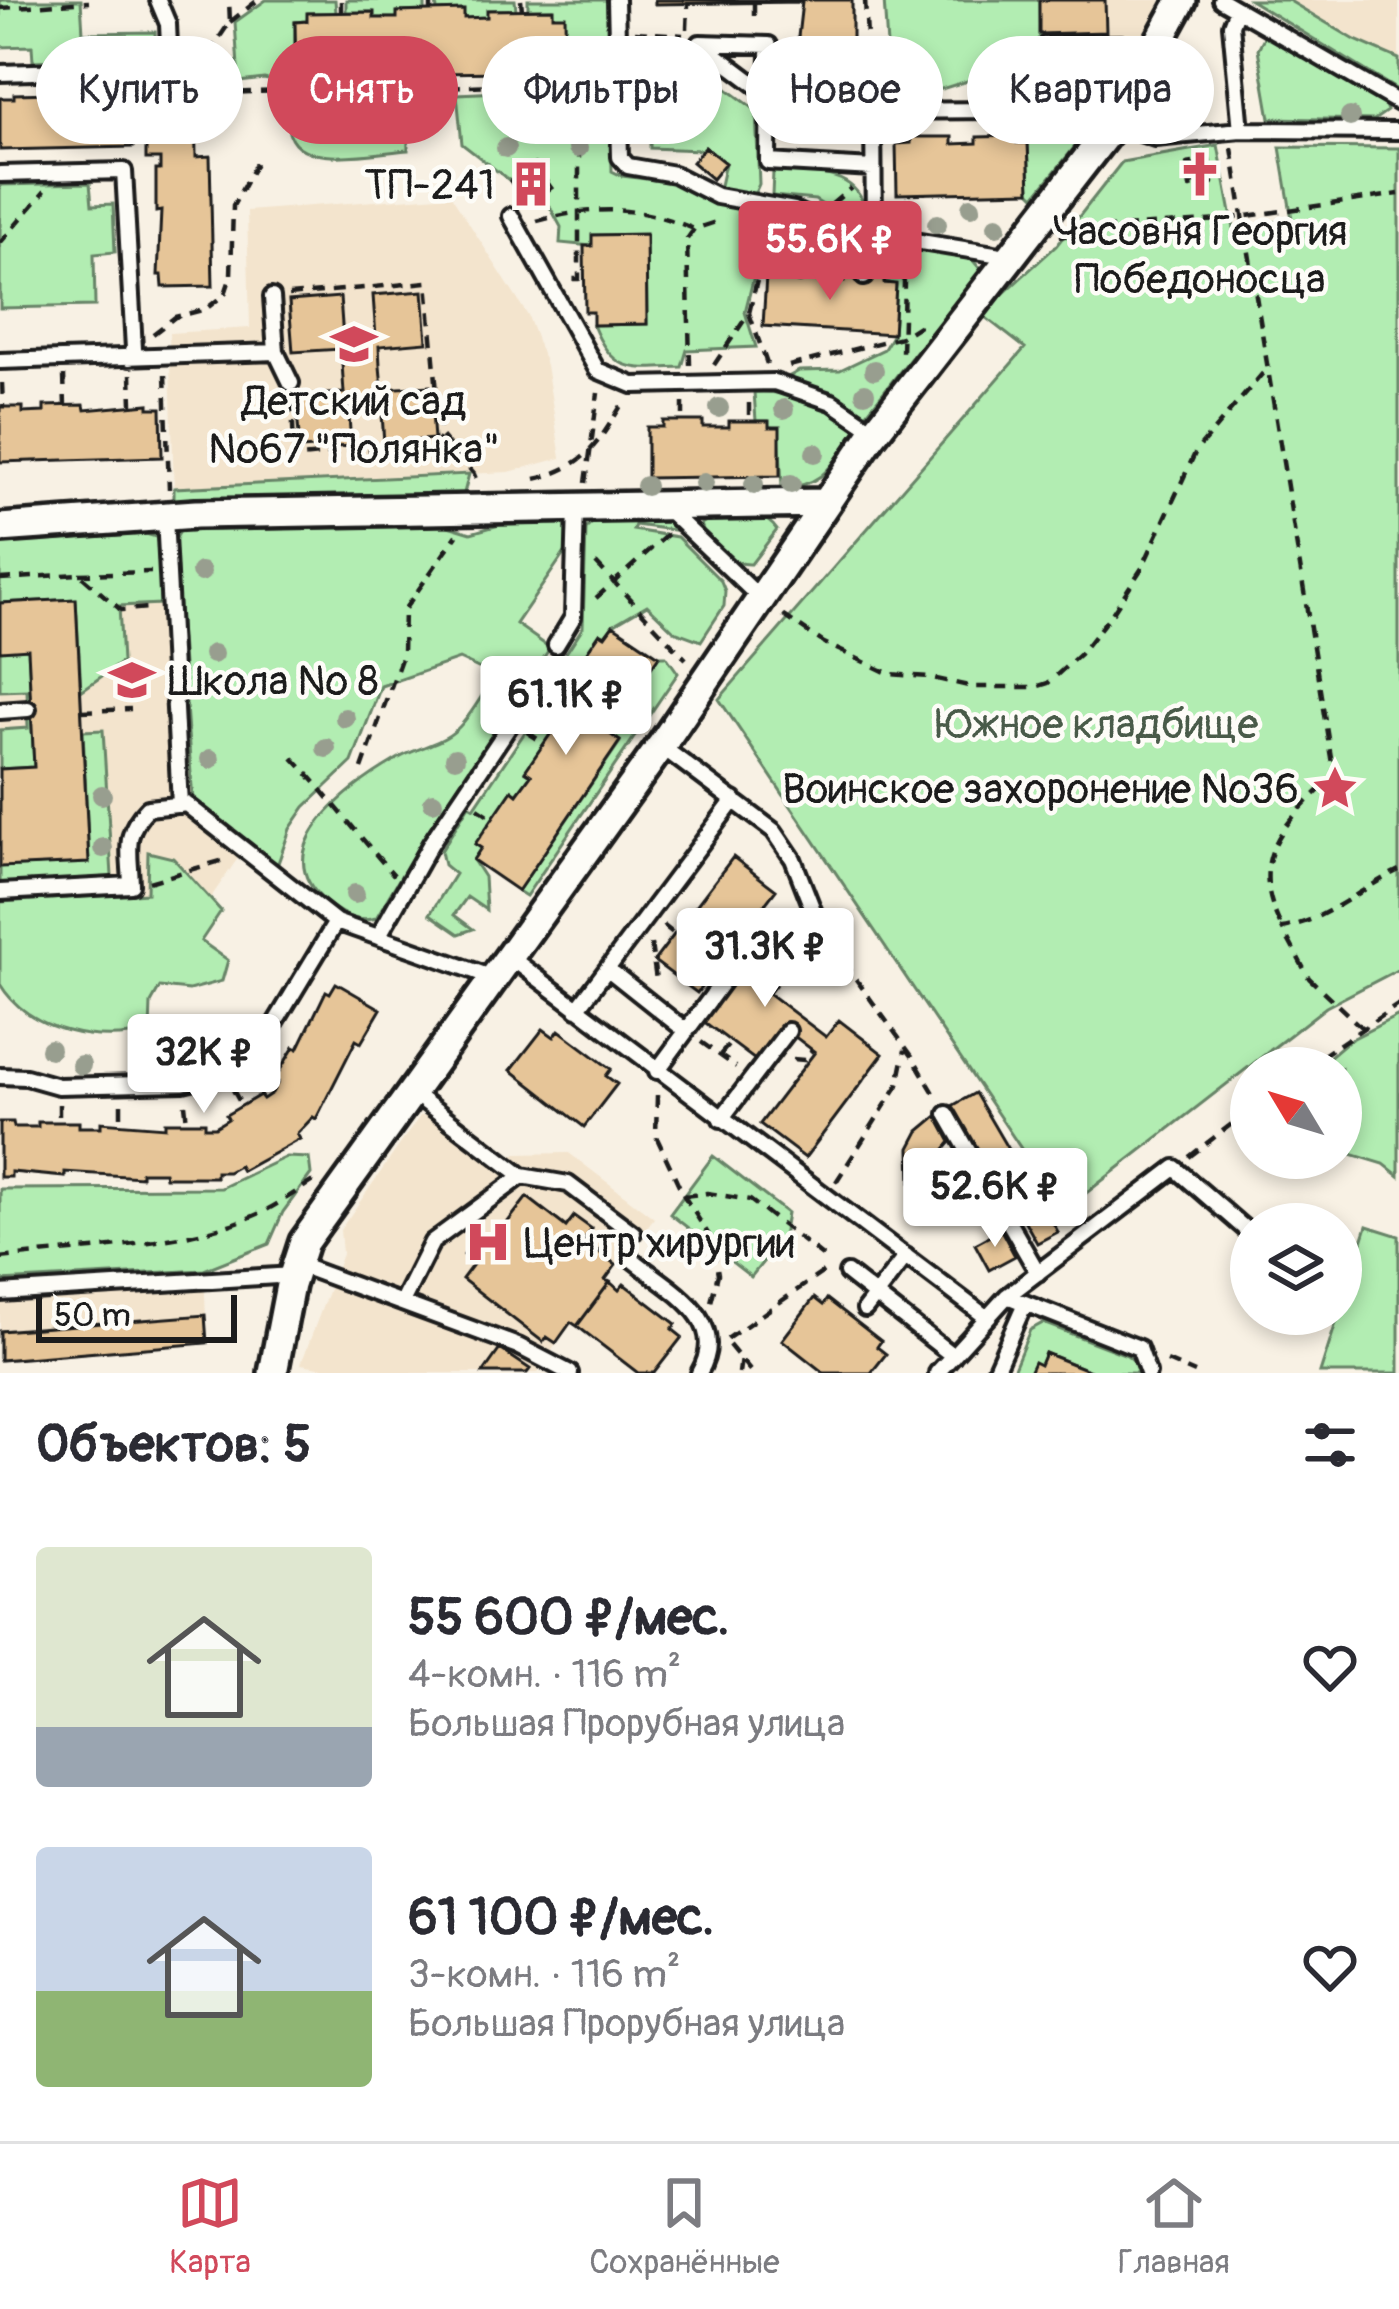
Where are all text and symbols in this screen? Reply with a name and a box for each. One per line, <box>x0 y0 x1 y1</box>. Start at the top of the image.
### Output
chip: Купить <box>36 36 243 144</box>
chip: Снять <box>267 36 458 144</box>
chip: Фильтры <box>482 36 722 144</box>
chip: Новое <box>746 36 943 144</box>
chip: Квартира <box>967 36 1214 144</box>
church icon: Часовня Георгия Победоносца <box>1175 149 1225 199</box>
building icon: ТП-241 <box>506 159 556 209</box>
place label: ТП-241 <box>364 160 495 212</box>
pin: 55.6K ₽ <box>719 201 941 303</box>
place label: Часовня Георгия Победоносца <box>1052 206 1348 306</box>
text: 55.6K ₽ <box>766 215 894 264</box>
school or university icon: Детский сад №67 "Полянка" <box>329 319 379 369</box>
place label: Детский сад №67 "Полянка" <box>208 376 500 476</box>
school or university icon: Школа № 8 <box>107 655 157 705</box>
place label: Школа № 8 <box>168 656 379 708</box>
pin: 61.1K ₽ <box>455 656 677 758</box>
text: 61.1K ₽ <box>507 670 625 719</box>
park label: Южное кладбище <box>936 699 1258 751</box>
place icon: Воинское захоронение №36 <box>1310 763 1360 813</box>
place label: Воинское захоронение №36 <box>782 764 1299 816</box>
pin: 31.3K ₽ <box>654 908 876 1010</box>
text: 31.3K ₽ <box>704 922 826 971</box>
pin: 32K ₽ <box>120 1014 288 1116</box>
text: 32K ₽ <box>155 1028 253 1077</box>
north arrow <box>1230 1047 1362 1179</box>
map controls <box>1230 1047 1362 1335</box>
pin: 52.6K ₽ <box>884 1148 1106 1250</box>
text: 52.6K ₽ <box>930 1162 1060 1211</box>
button: layers <box>1230 1203 1362 1335</box>
hospital icon: Центр хирургии <box>463 1217 513 1267</box>
place label: Центр хирургии <box>524 1218 794 1270</box>
scale bar <box>36 1289 237 1342</box>
text: 50 m <box>54 1295 131 1336</box>
icon: filters <box>1297 1412 1363 1478</box>
text: Объектов: 5 <box>36 1413 311 1477</box>
text: 55 600 ₽/мес. <box>408 1586 730 1650</box>
icon: home <box>132 1595 276 1739</box>
icon: heart <box>1297 1634 1363 1700</box>
text: 4-комн. · 116 m² <box>408 1650 681 1699</box>
text: Большая Прорубная улица <box>408 1699 845 1748</box>
text: 61 100 ₽/мес. <box>408 1886 714 1950</box>
icon: home <box>132 1895 276 2039</box>
icon: heart <box>1297 1934 1363 2000</box>
text: 3-комн. · 116 m² <box>408 1950 680 1999</box>
text: Большая Прорубная улица <box>408 1999 845 2048</box>
tab: Карта <box>169 2170 251 2283</box>
tab: Сохранённые <box>589 2170 779 2283</box>
tab: Главная <box>1118 2170 1230 2283</box>

